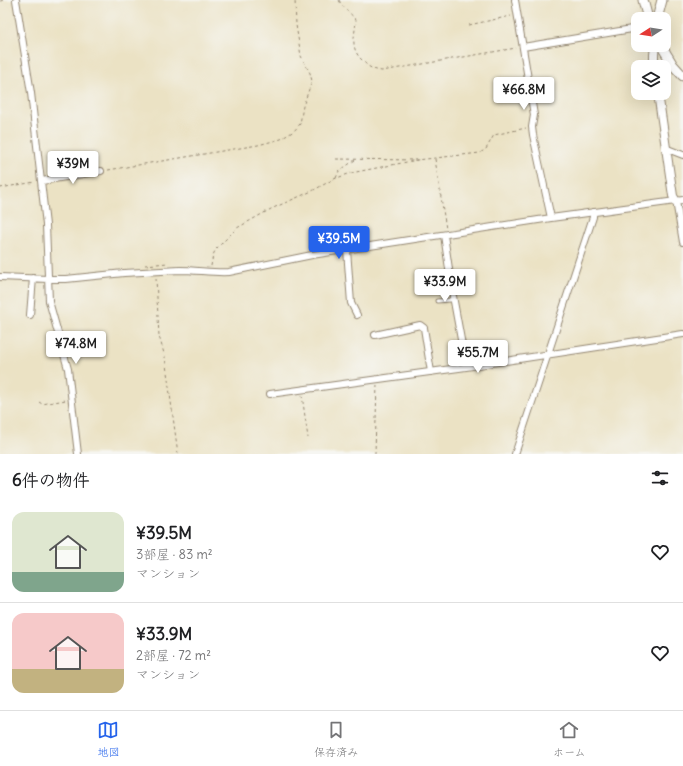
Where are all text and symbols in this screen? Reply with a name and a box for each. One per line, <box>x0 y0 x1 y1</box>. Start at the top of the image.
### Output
north arrow <box>631 12 671 52</box>
map controls <box>631 12 671 100</box>
button: layers <box>631 60 671 100</box>
pin: ¥66.8M <box>491 77 557 111</box>
text: ¥66.8M <box>502 81 546 98</box>
pin: ¥39M <box>49 151 97 185</box>
text: ¥39M <box>56 155 90 172</box>
pin: ¥39.5M <box>306 226 372 260</box>
text: ¥39.5M <box>318 230 360 247</box>
pin: ¥33.9M <box>412 269 478 303</box>
text: ¥33.9M <box>423 273 467 290</box>
pin: ¥74.8M <box>43 331 109 365</box>
text: ¥74.8M <box>55 335 97 352</box>
pin: ¥55.7M <box>445 340 511 374</box>
text: ¥55.7M <box>457 344 499 361</box>
icon: filters <box>649 467 671 489</box>
text: 6件の物件 <box>12 469 90 491</box>
text: ¥39.5M <box>136 522 192 544</box>
icon: home <box>44 528 92 576</box>
icon: heart <box>649 541 671 563</box>
text: 3部屋 · 83 m² <box>136 546 213 563</box>
text: マンション <box>136 565 200 582</box>
text: ¥33.9M <box>136 623 192 645</box>
icon: home <box>44 629 92 677</box>
icon: heart <box>649 642 671 664</box>
text: 2部屋 · 72 m² <box>136 647 211 664</box>
text: マンション <box>136 666 200 683</box>
tab: 地図 <box>97 719 119 759</box>
tab: 保存済み <box>314 719 358 759</box>
tab: ホーム <box>553 719 586 759</box>

